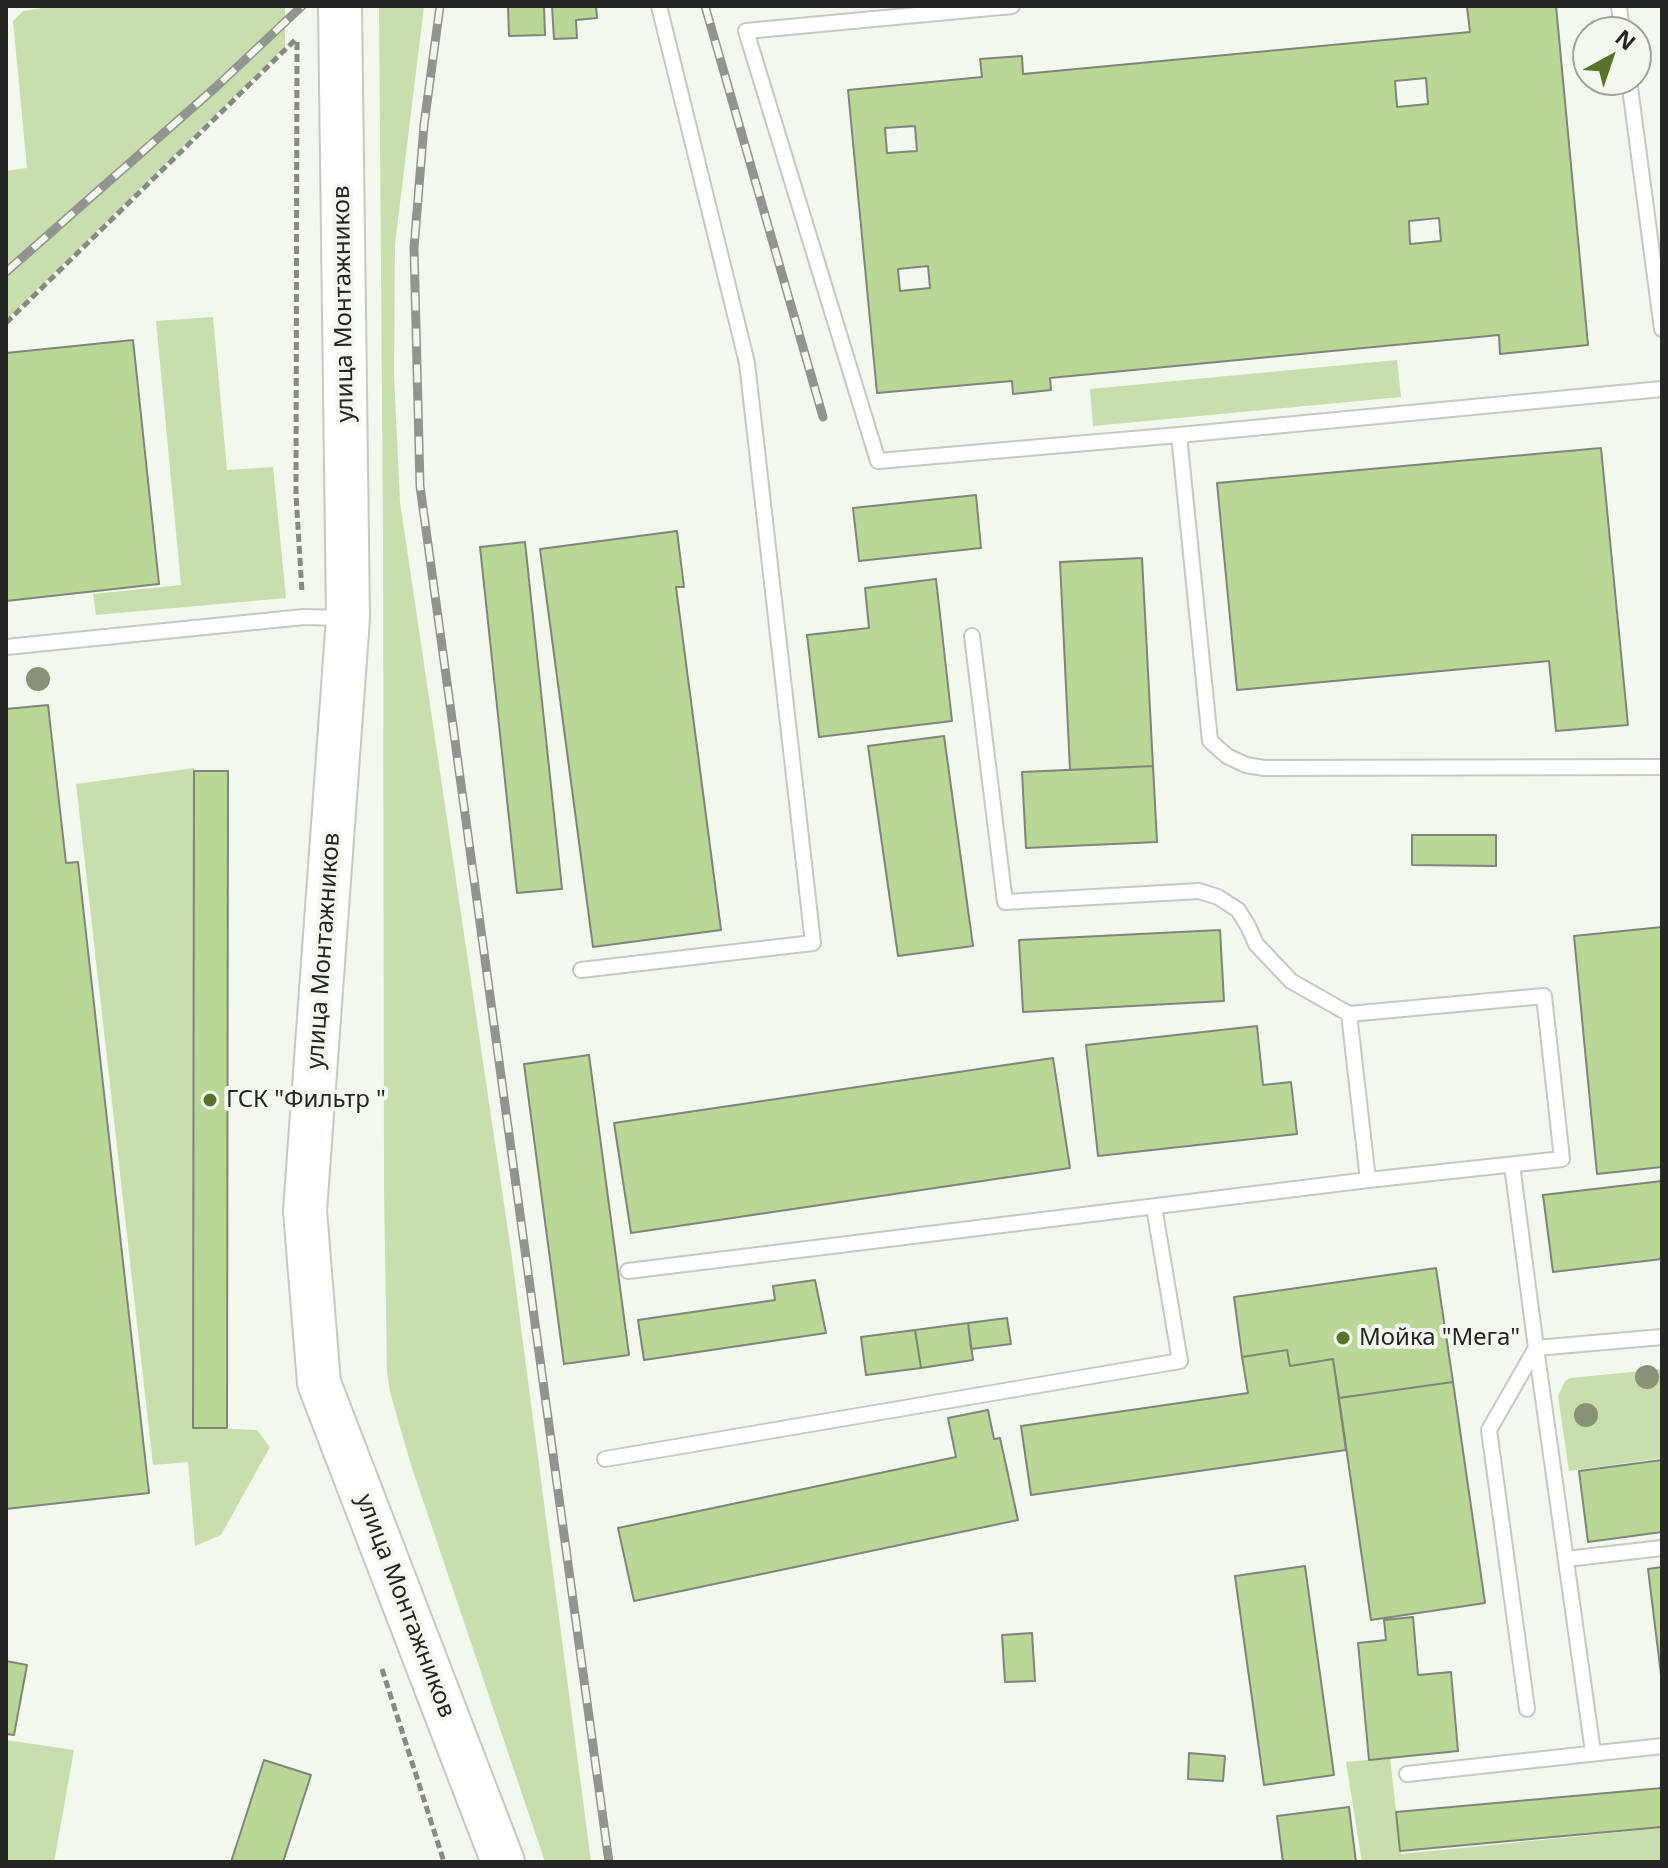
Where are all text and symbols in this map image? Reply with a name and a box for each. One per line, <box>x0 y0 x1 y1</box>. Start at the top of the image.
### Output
north arrow <box>1572 16 1652 96</box>
text: N <box>1610 22 1643 56</box>
street label: улица Монтажников <box>328 185 360 423</box>
street label: улица Монтажников <box>301 832 347 1070</box>
place label: ГСК "Фильтр " <box>226 1086 386 1114</box>
marker: ГСК "Фильтр " <box>201 1091 219 1109</box>
place label: Мойка "Мега" <box>1359 1324 1520 1352</box>
marker: Мойка "Мега" <box>1334 1329 1352 1347</box>
street label: улица Монтажников <box>349 1490 461 1722</box>

